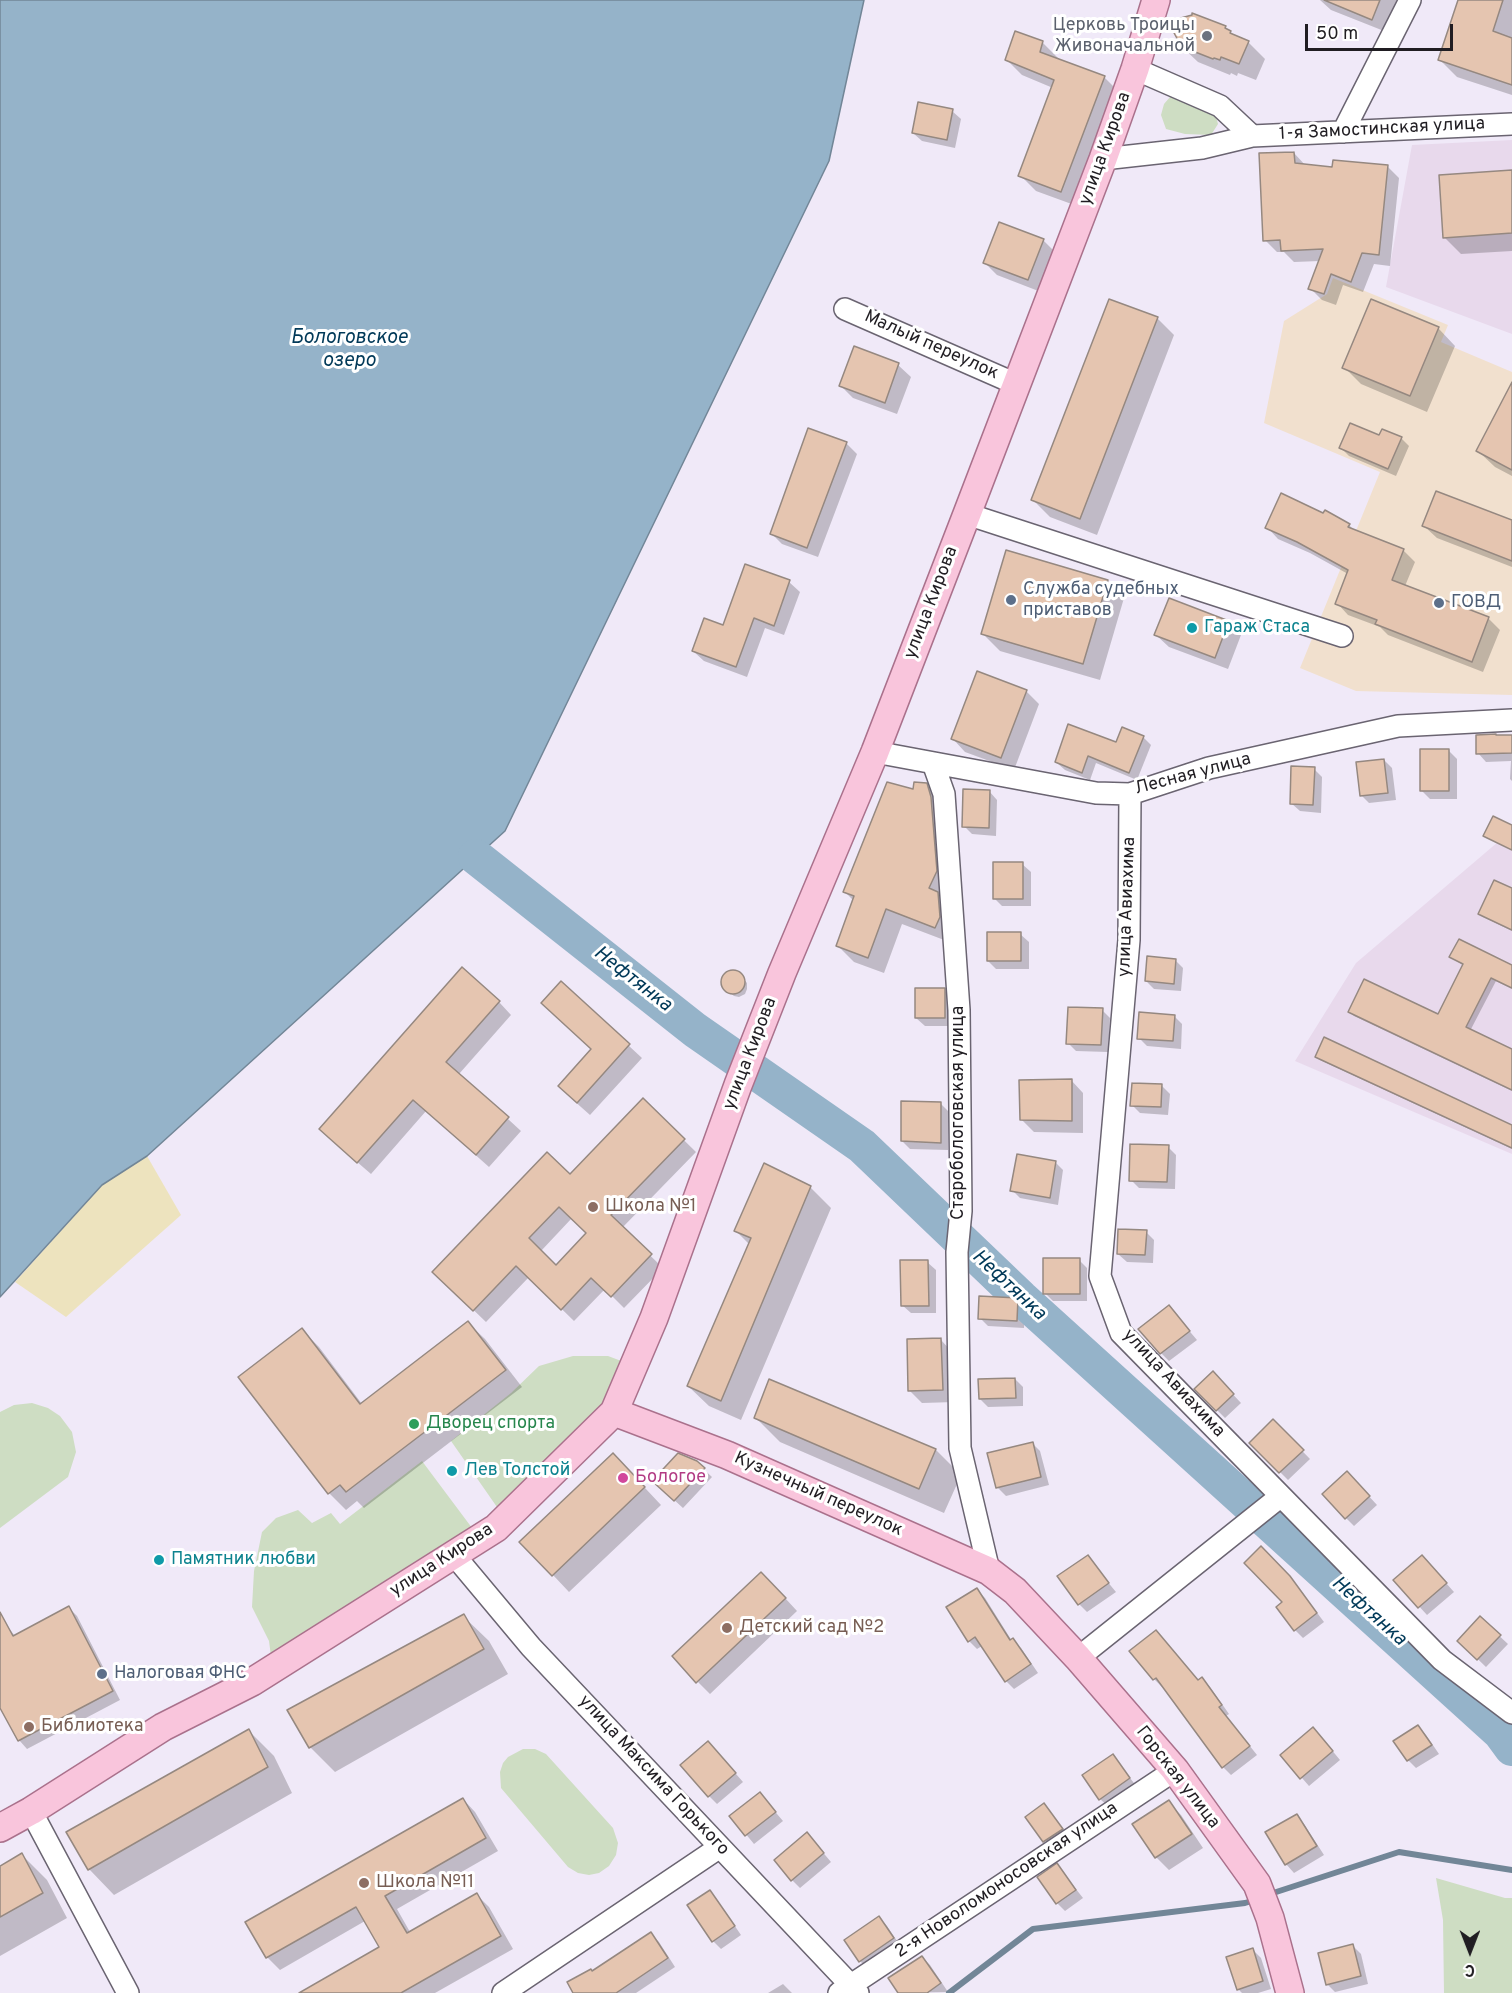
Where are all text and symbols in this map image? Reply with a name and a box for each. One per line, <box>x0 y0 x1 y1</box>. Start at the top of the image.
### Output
scale bar <box>1308 12 1456 50</box>
place label: Церковь Троицы Живоначальной <box>1053 15 1195 57</box>
text: 50 m <box>1316 23 1358 46</box>
marker: Церковь Троицы Живоначальной <box>1200 29 1214 43</box>
street label: улица Кирова <box>1076 90 1136 208</box>
street label: 1-я Замостинская улица <box>1279 114 1485 146</box>
street label: Малый переулок <box>860 307 1002 385</box>
water label: Бологовское озеро <box>291 327 407 374</box>
street label: улица Кирова <box>901 544 963 662</box>
place label: Служба судебных приставов <box>1023 579 1179 622</box>
place label: ГОВД <box>1451 592 1501 614</box>
marker: Служба судебных приставов <box>1004 593 1018 607</box>
marker: ГОВД <box>1432 596 1446 610</box>
place label: Гараж Стаса <box>1204 617 1310 639</box>
marker: Гараж Стаса <box>1185 621 1199 635</box>
street label: Лесная улица <box>1133 749 1253 801</box>
street label: улица Авиахима <box>1115 836 1141 978</box>
water label: Нефтянка <box>588 942 676 1018</box>
street label: улица Кирова <box>720 995 782 1113</box>
street label: Старобологовская улица <box>948 1006 970 1220</box>
place label: Школа №1 <box>605 1196 697 1218</box>
marker: Школа №1 <box>586 1200 600 1214</box>
water label: Нефтянка <box>966 1246 1050 1326</box>
street label: улица Авиахима <box>1117 1325 1229 1443</box>
place label: Дворец спорта <box>426 1413 555 1435</box>
marker: Дворец спорта <box>407 1417 421 1431</box>
street label: Кузнечный переулок <box>730 1448 906 1542</box>
place label: Лев Толстой <box>464 1460 570 1482</box>
marker: Лев Толстой <box>445 1464 459 1478</box>
place label: Бологое <box>635 1467 706 1489</box>
marker: Бологое <box>616 1471 630 1485</box>
street label: улица Кирова <box>386 1520 498 1602</box>
place label: Памятник любви <box>171 1549 316 1571</box>
marker: Памятник любви <box>152 1553 166 1567</box>
water label: Нефтянка <box>1326 1572 1410 1652</box>
place label: Детский сад №2 <box>739 1617 884 1639</box>
marker: Детский сад №2 <box>720 1621 734 1635</box>
place label: Налоговая ФНС <box>114 1663 247 1685</box>
marker: Налоговая ФНС <box>95 1667 109 1681</box>
street label: улица Максима Горького <box>573 1691 733 1861</box>
place label: Библиотека <box>41 1716 143 1738</box>
marker: Библиотека <box>22 1720 36 1734</box>
street label: Горская улица <box>1130 1722 1224 1834</box>
street label: 2-я Новоломоносовская улица <box>891 1798 1123 1964</box>
place label: Школа №11 <box>376 1872 474 1894</box>
marker: Школа №11 <box>357 1876 371 1890</box>
north arrow <box>1440 1921 1500 1981</box>
text: С <box>1465 1959 1475 1979</box>

